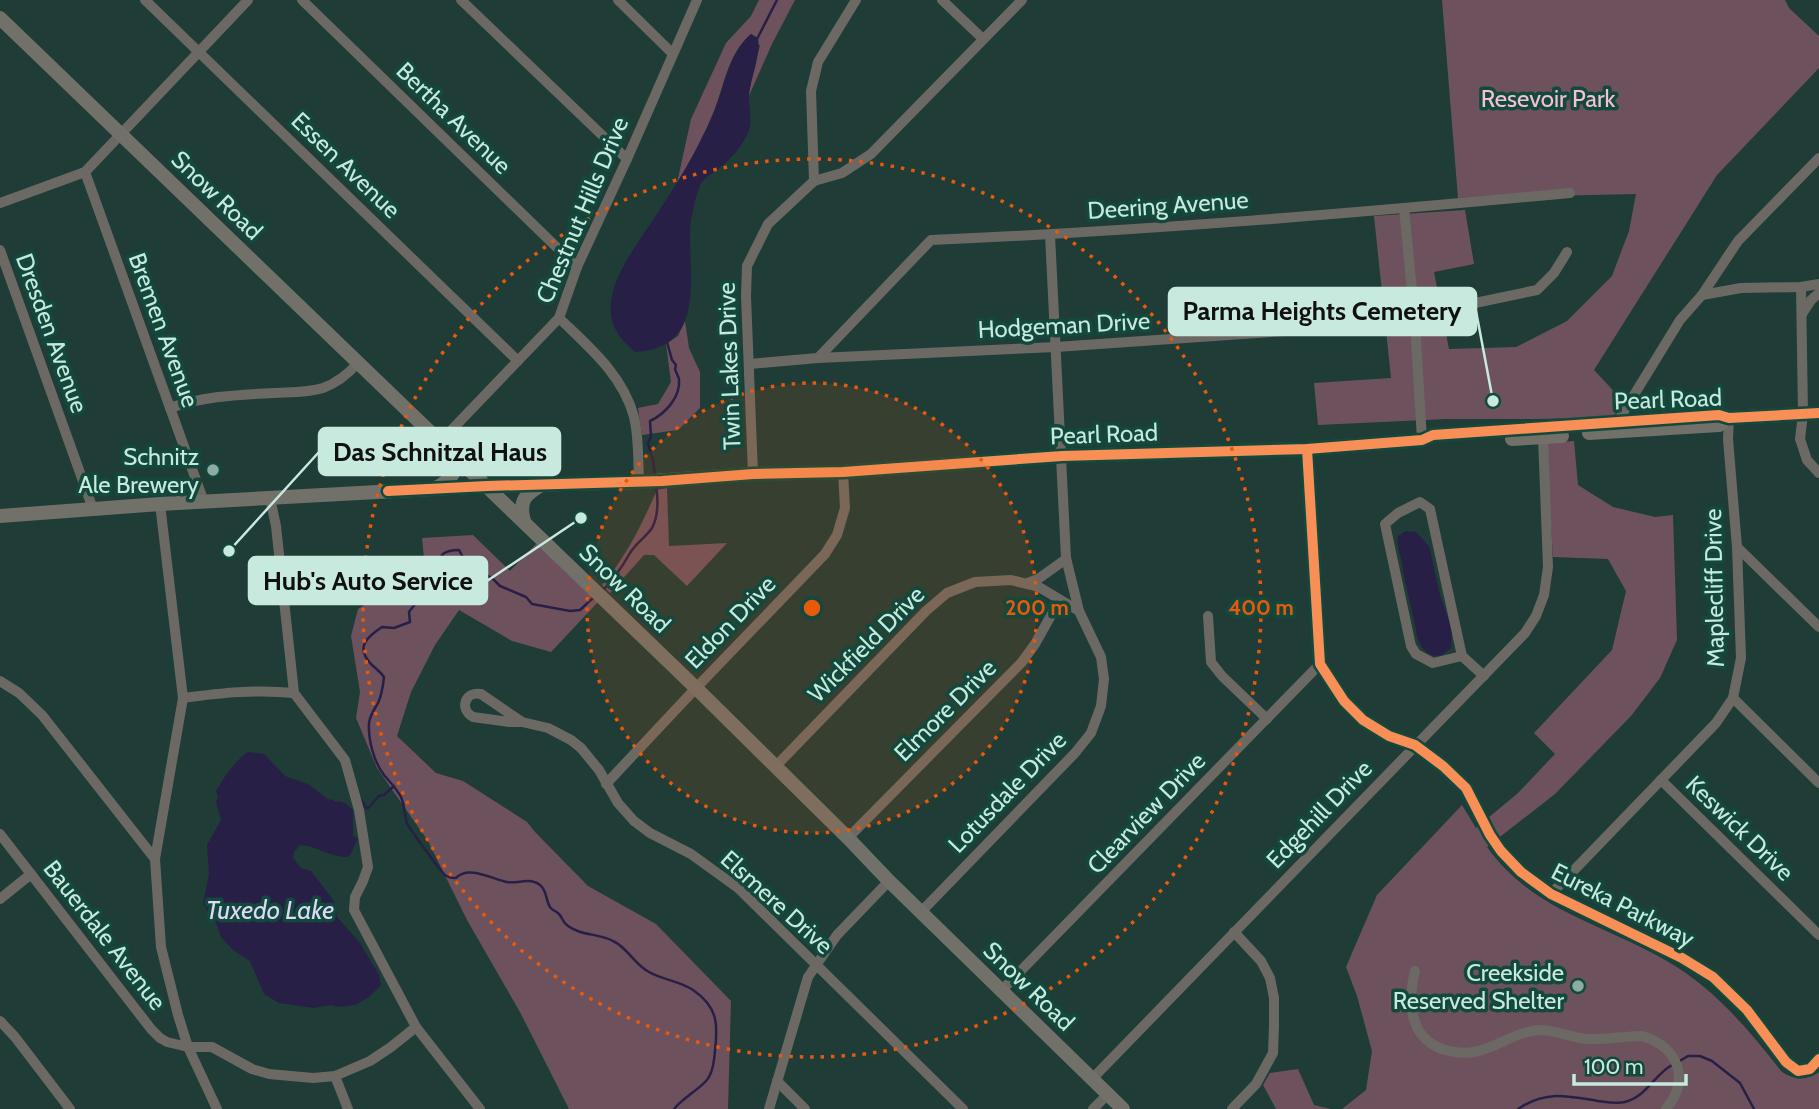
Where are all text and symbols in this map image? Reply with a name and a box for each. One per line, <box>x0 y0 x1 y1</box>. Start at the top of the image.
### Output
street label: Bertha Avenue <box>391 56 517 180</box>
park label: Resevoir Park <box>1481 84 1616 113</box>
street label: Essen Avenue <box>285 106 407 224</box>
street label: Chestnut Hills Drive <box>530 112 634 308</box>
street label: Snow Road <box>165 145 269 245</box>
street label: Deering Avenue <box>1086 185 1250 225</box>
street label: Dresden Avenue <box>10 249 94 417</box>
street label: Bremen Avenue <box>123 249 205 411</box>
street label: Twin Lakes Drive <box>712 282 746 450</box>
callout: Parma Heights Cemetery <box>1169 288 1476 335</box>
text: Parma Heights Cemetery <box>1182 295 1462 327</box>
street label: Hodgeman Drive <box>977 306 1151 344</box>
street label: Pearl Road <box>1614 383 1722 415</box>
street label: Pearl Road <box>1050 418 1158 450</box>
callout: Das Schnitzal Haus <box>319 428 560 475</box>
text: Das Schnitzal Haus <box>333 436 547 468</box>
place label: Schnitz Ale Brewery <box>78 442 199 499</box>
marker: Schnitz Ale Brewery <box>205 462 221 478</box>
street label: Maplecliff Drive <box>1698 508 1730 668</box>
street label: Snow Road <box>573 538 677 638</box>
callout: Hub's Auto Service <box>249 557 487 604</box>
text: Hub's Auto Service <box>263 565 473 597</box>
street label: Eldon Drive <box>679 569 781 675</box>
street label: Wickfield Drive <box>802 580 930 708</box>
text: 200 m <box>1005 595 1069 620</box>
text: 400 m <box>1228 595 1294 620</box>
centre of rings <box>800 596 824 620</box>
street label: Elmore Drive <box>888 653 1002 767</box>
street label: Lotusdale Drive <box>942 725 1072 859</box>
street label: Clearview Drive <box>1081 746 1211 880</box>
street label: Edgehill Drive <box>1260 754 1378 874</box>
street label: Keswick Drive <box>1680 770 1800 886</box>
street label: Elsmere Drive <box>715 844 839 960</box>
street label: Bauerdale Avenue <box>37 854 173 1016</box>
street label: Eureka Parkway <box>1547 857 1699 953</box>
water label: Tuxedo Lake <box>206 894 334 926</box>
street label: Snow Road <box>977 936 1081 1036</box>
place label: Creekside Reserved Shelter <box>1393 958 1564 1015</box>
marker: Creekside Reserved Shelter <box>1570 978 1586 994</box>
scale bar <box>1574 1042 1686 1086</box>
text: 100 m <box>1584 1054 1643 1079</box>

